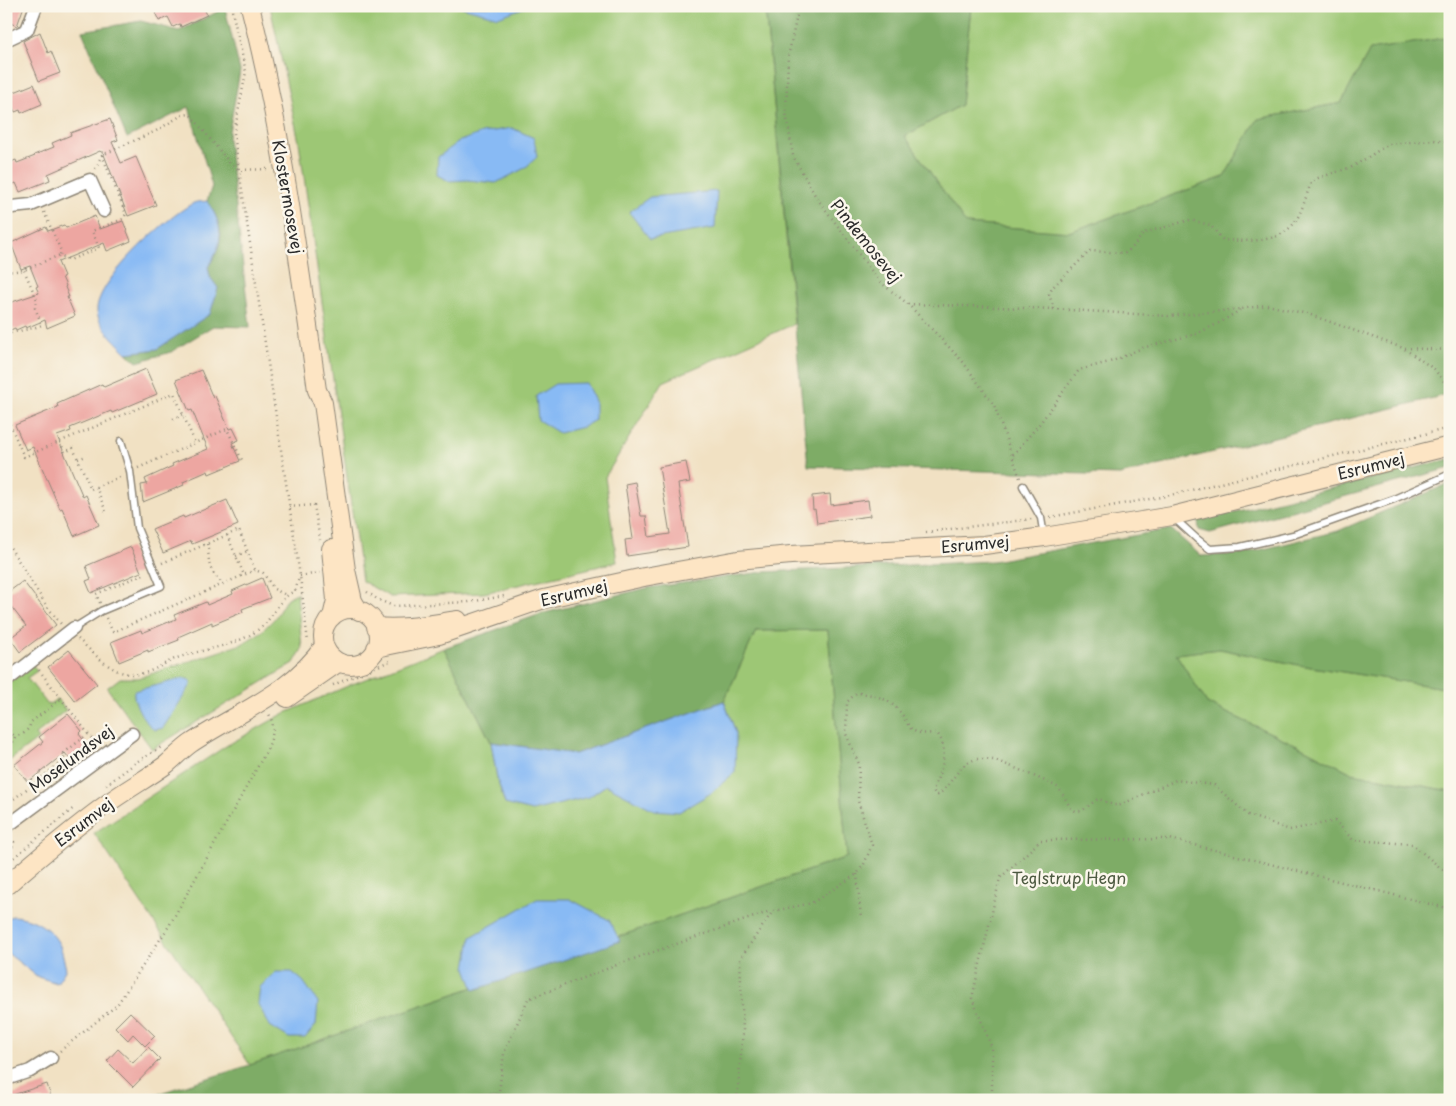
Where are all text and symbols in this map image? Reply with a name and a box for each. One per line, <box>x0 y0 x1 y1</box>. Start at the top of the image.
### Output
street label: Klostermosevej <box>267 138 311 256</box>
street label: Pindemosevej <box>825 193 908 287</box>
street label: Esrumvej <box>1335 445 1407 485</box>
street label: Esrumvej <box>940 528 1010 558</box>
street label: Esrumvej <box>538 573 610 611</box>
street label: Moselundsvej <box>23 718 118 798</box>
street label: Esrumvej <box>49 791 118 851</box>
park label: Teglstrup Hegn <box>1012 865 1126 889</box>

